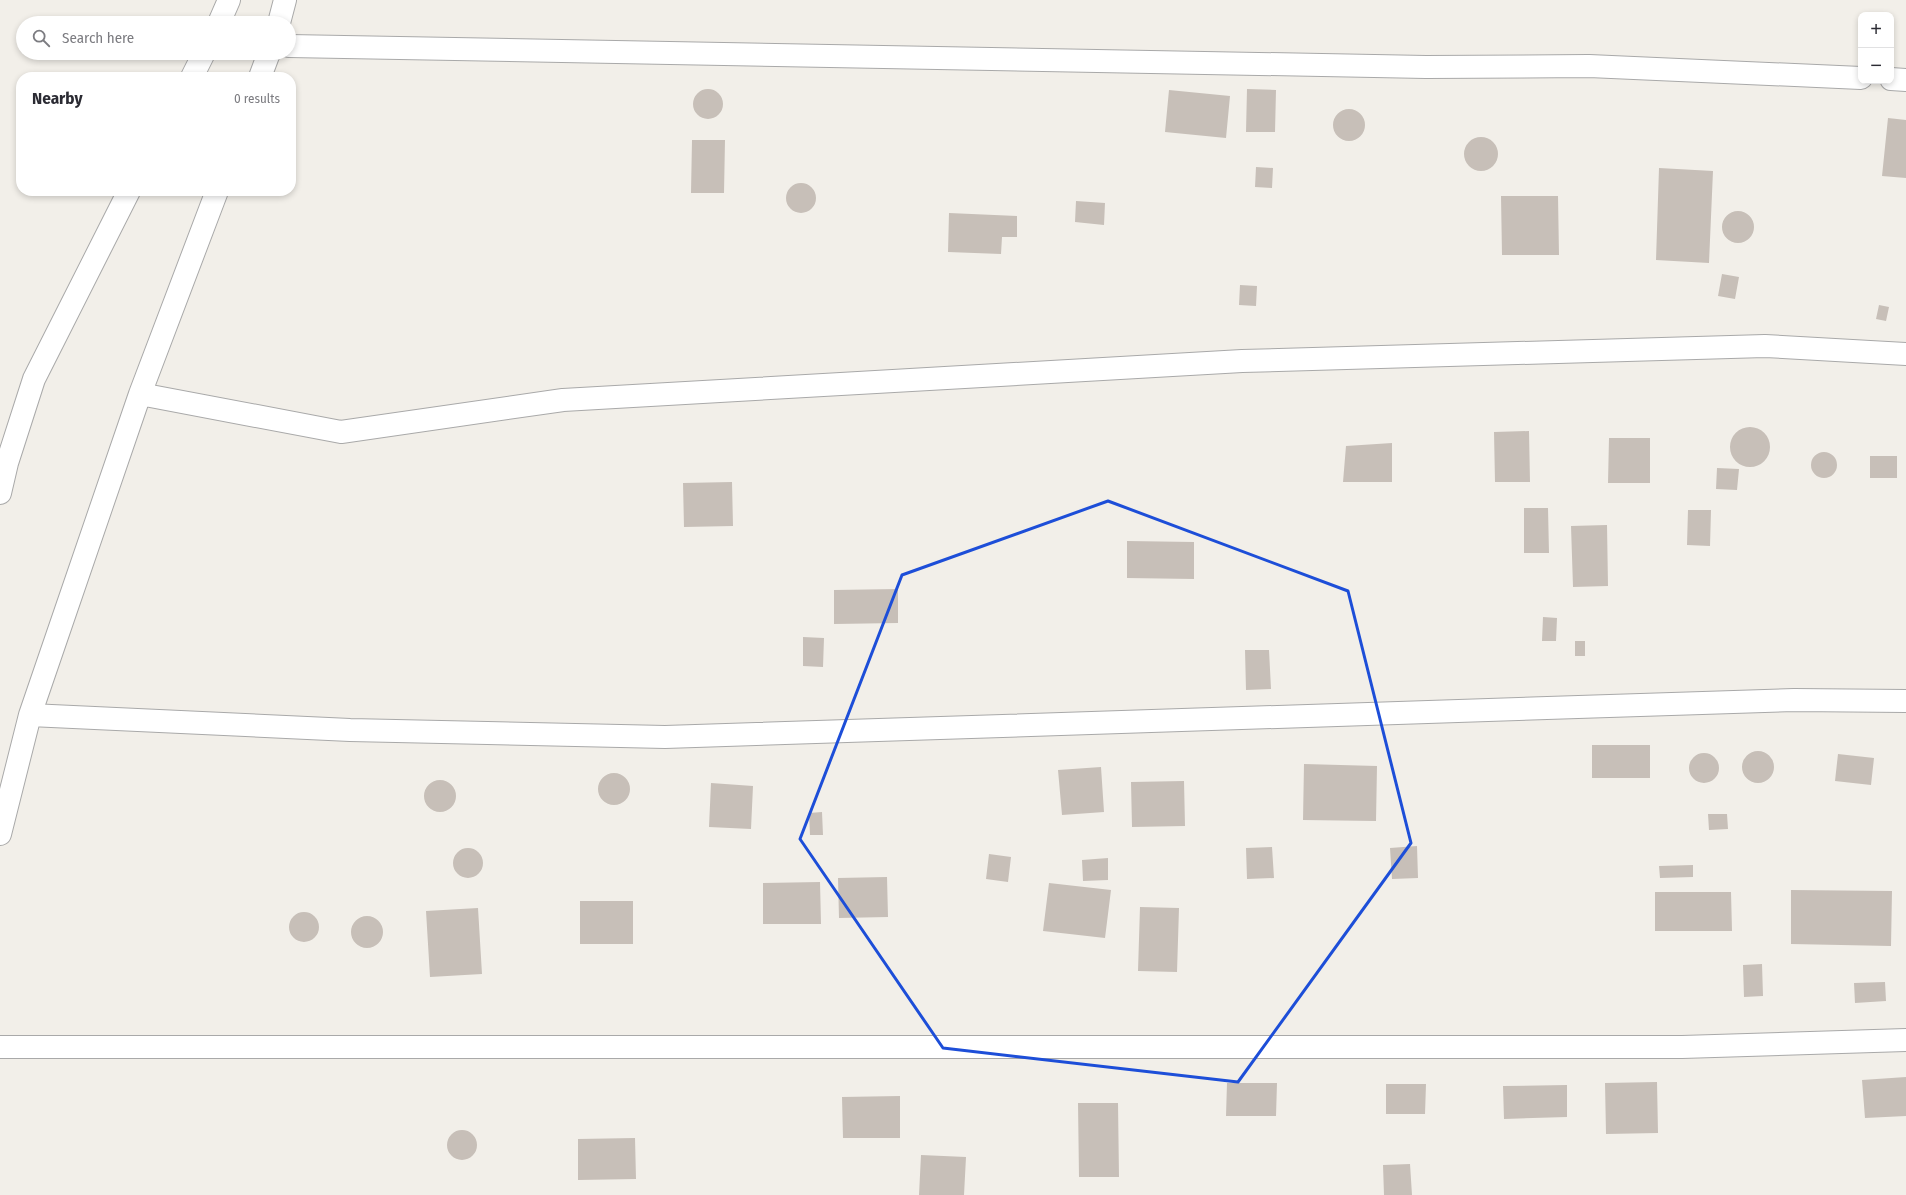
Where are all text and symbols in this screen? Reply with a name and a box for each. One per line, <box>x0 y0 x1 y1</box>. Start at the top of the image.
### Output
map controls <box>1858 12 1894 84</box>
button: + <box>1858 12 1894 48</box>
search box <box>16 16 296 60</box>
icon: search <box>30 27 52 49</box>
text: Search here <box>62 29 134 47</box>
button: − <box>1858 48 1894 84</box>
text: Nearby <box>32 88 83 109</box>
text: 0 results <box>234 91 280 106</box>

